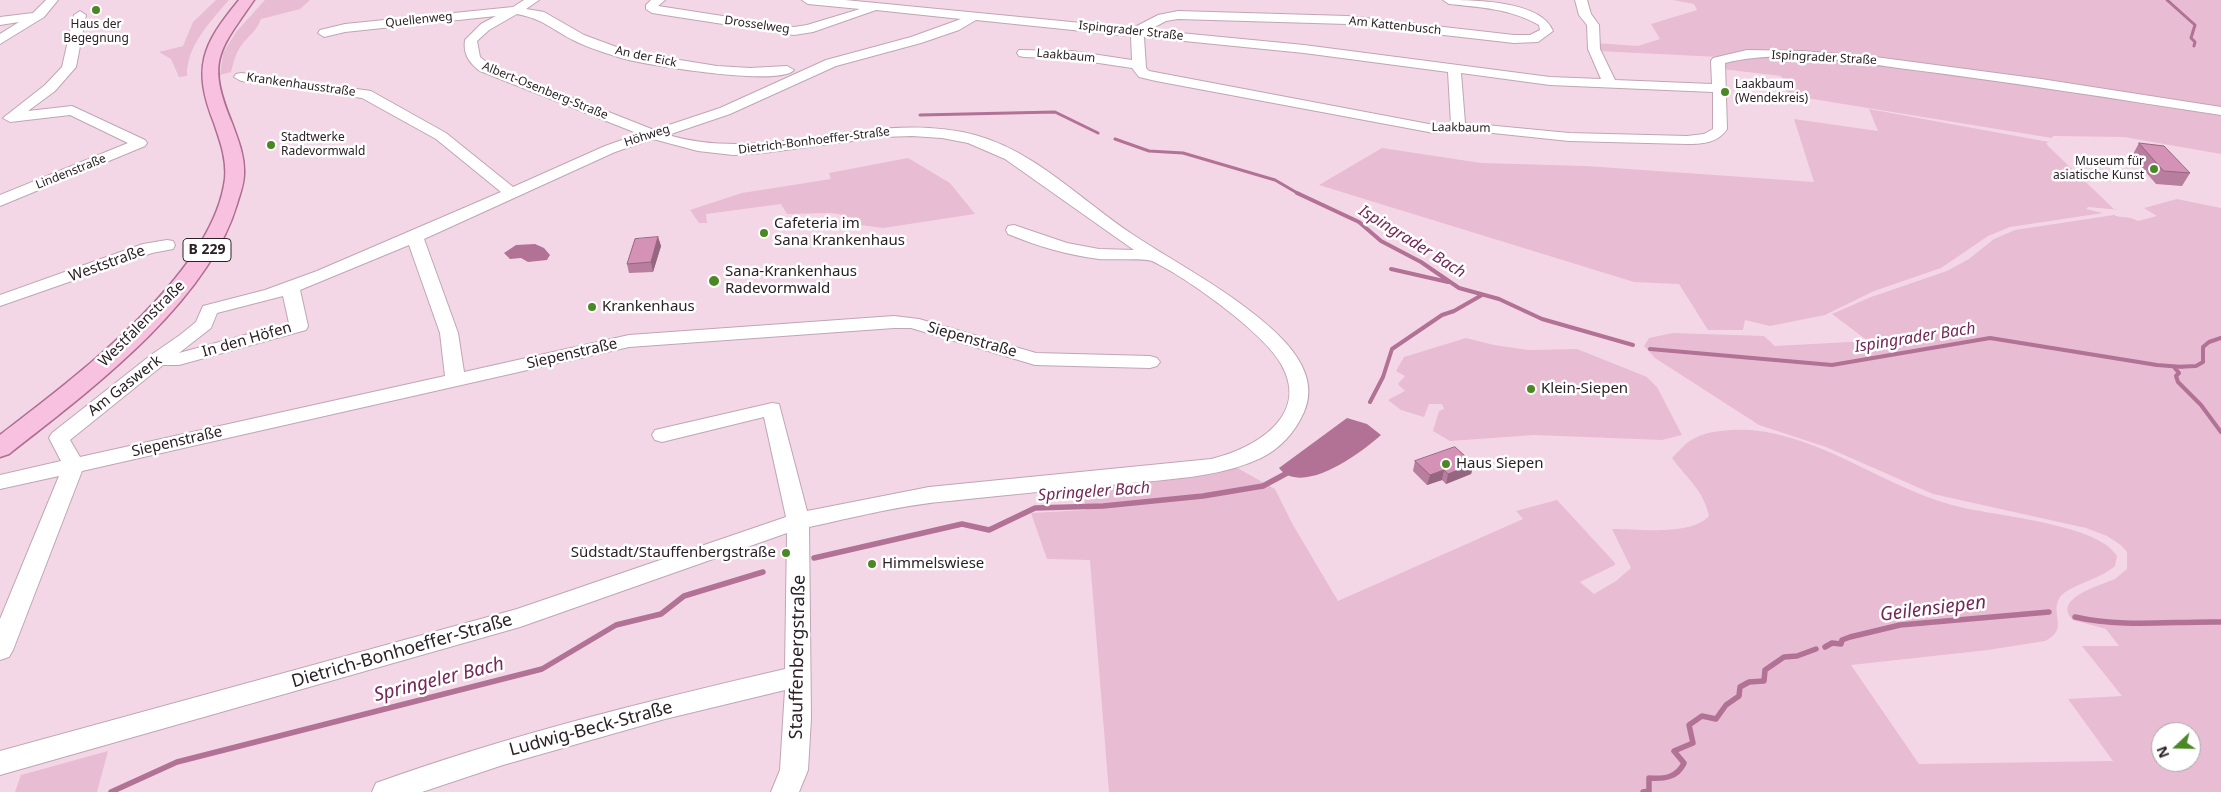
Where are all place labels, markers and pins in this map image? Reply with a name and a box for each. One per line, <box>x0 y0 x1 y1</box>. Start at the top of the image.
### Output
marker: Haus der Begegnung <box>90 4 102 16</box>
place label: Haus der Begegnung <box>63 18 129 46</box>
place label: Laakbaum (Wendekreis) <box>1735 78 1808 106</box>
marker: Laakbaum (Wendekreis) <box>1719 86 1731 98</box>
place label: Stadtwerke Radevormwald <box>281 131 365 159</box>
marker: Stadtwerke Radevormwald <box>265 139 277 151</box>
place label: Museum für asiatische Kunst <box>2053 155 2144 183</box>
marker: Museum für asiatische Kunst <box>2148 163 2160 175</box>
place label: Cafeteria im Sana Krankenhaus <box>774 215 905 250</box>
marker: Cafeteria im Sana Krankenhaus <box>758 227 770 239</box>
place label: Sana-Krankenhaus Radevormwald <box>725 263 857 298</box>
marker: Sana-Krankenhaus Radevormwald <box>707 274 721 288</box>
place label: Krankenhaus <box>602 298 695 316</box>
marker: Krankenhaus <box>586 301 598 313</box>
place label: Klein-Siepen <box>1541 380 1628 398</box>
marker: Klein-Siepen <box>1525 383 1537 395</box>
place label: Haus Siepen <box>1456 455 1543 473</box>
marker: Haus Siepen <box>1440 458 1452 470</box>
place label: Südstadt/Stauffenbergstraße <box>571 544 776 562</box>
marker: Südstadt/Stauffenbergstraße <box>780 547 792 559</box>
place label: Himmelswiese <box>882 555 984 573</box>
marker: Himmelswiese <box>866 558 878 570</box>

